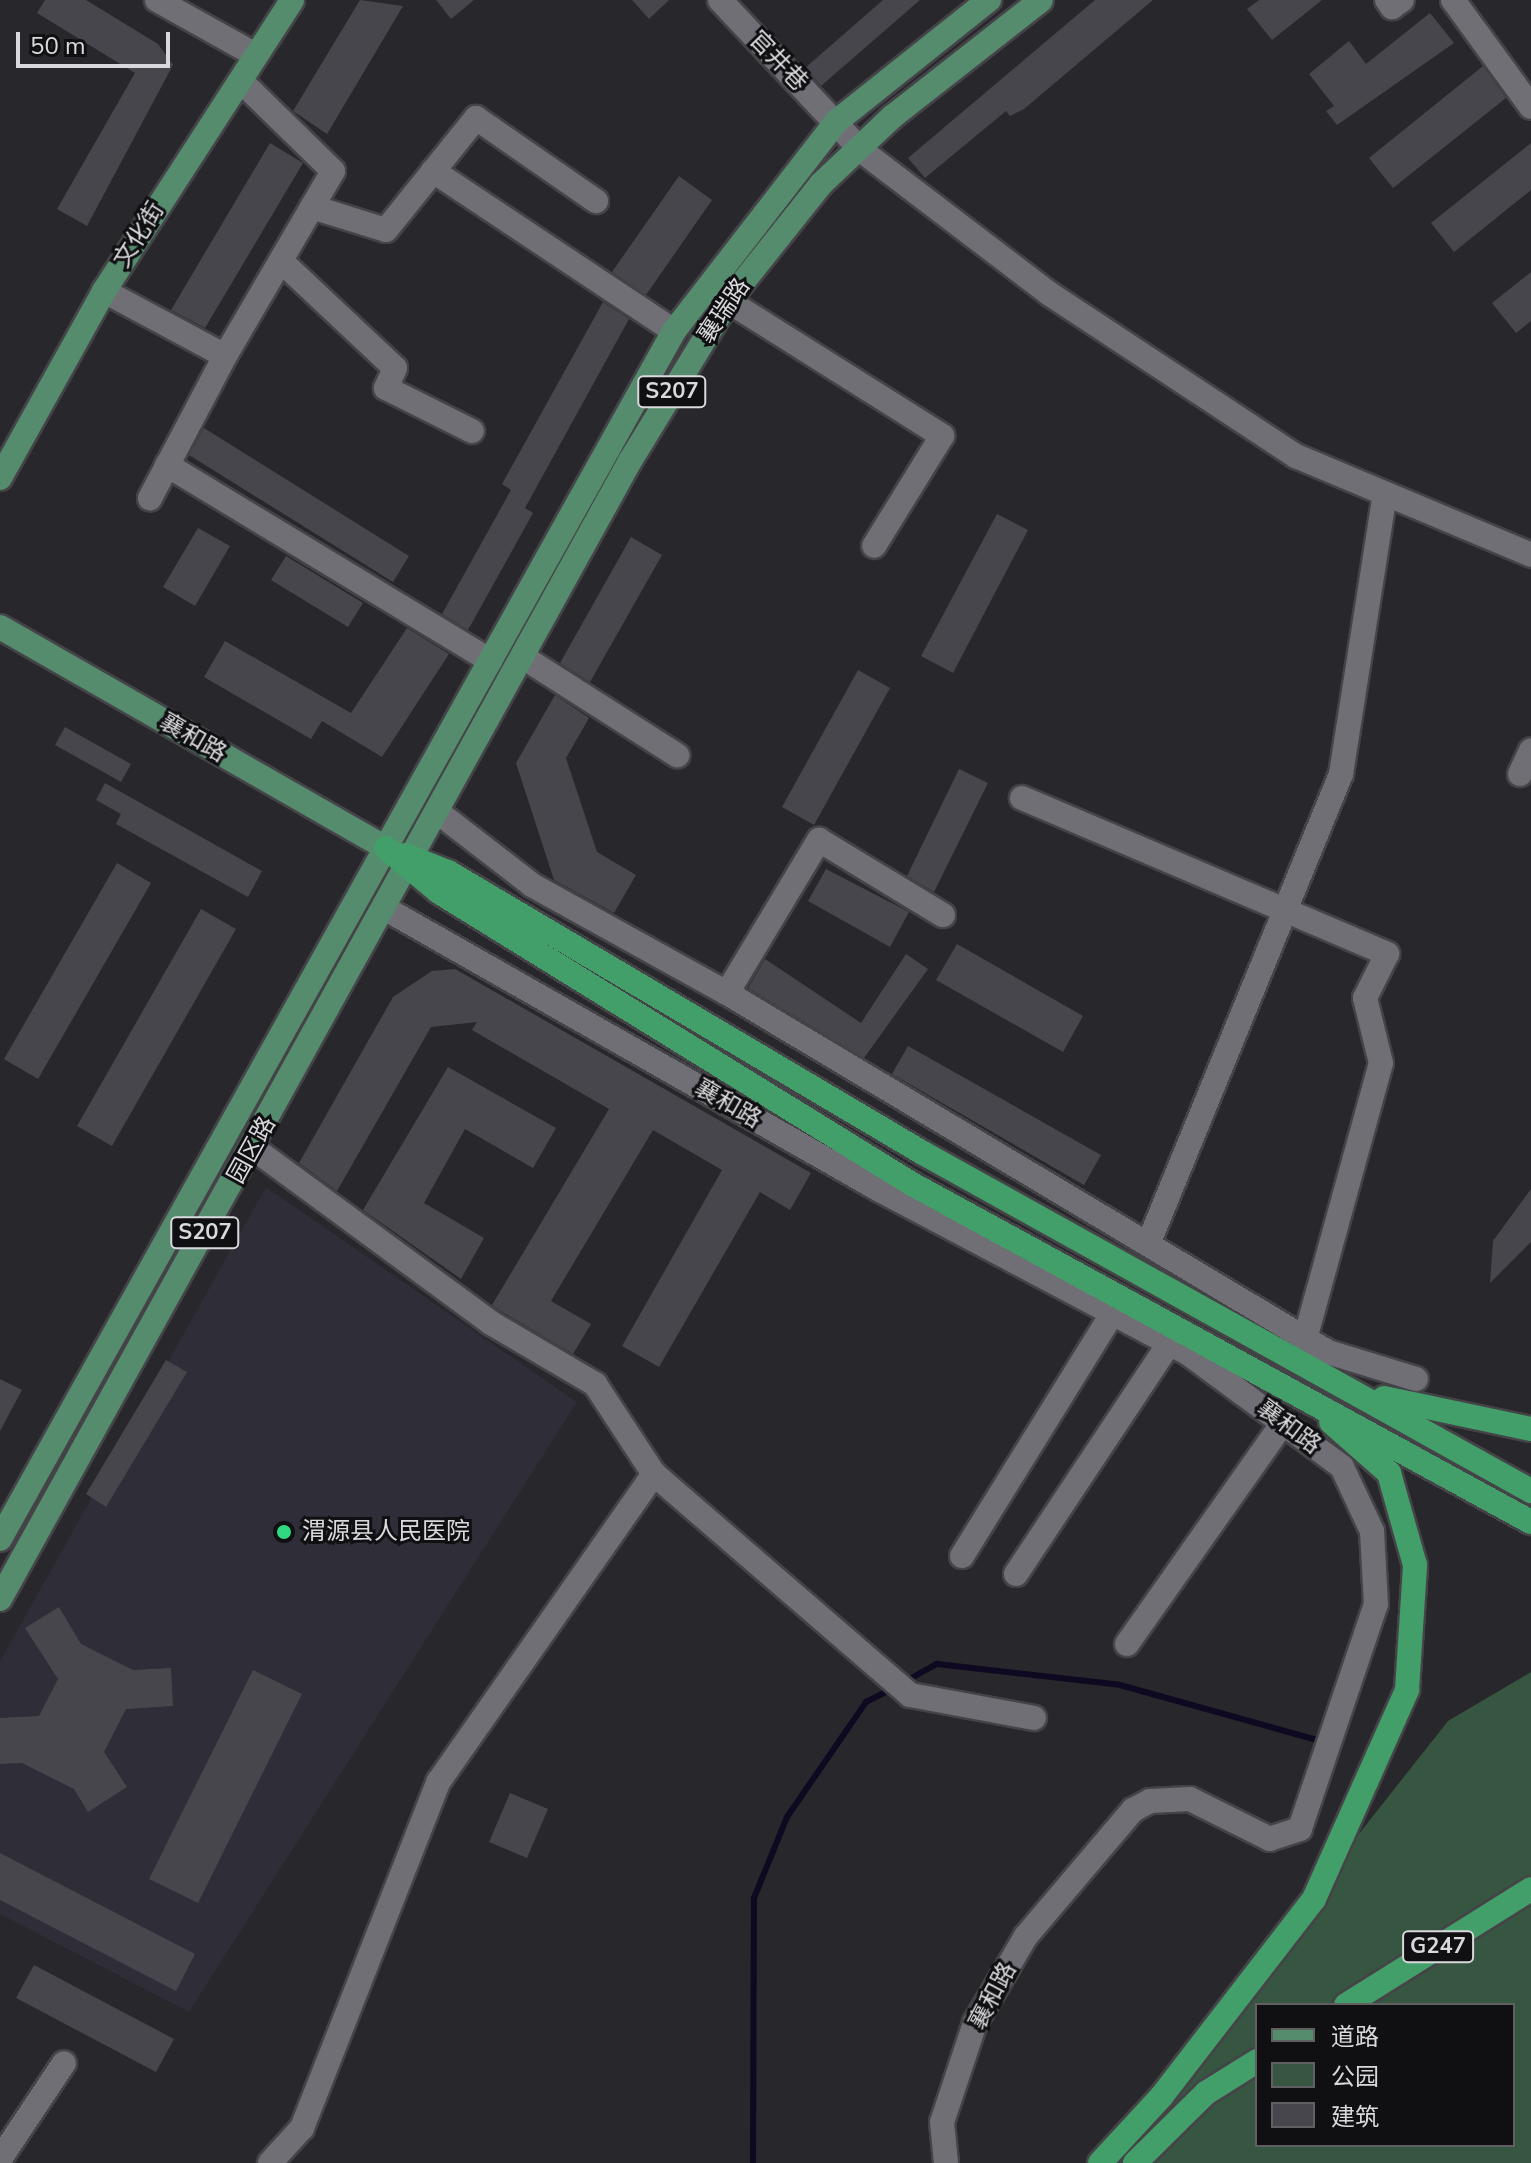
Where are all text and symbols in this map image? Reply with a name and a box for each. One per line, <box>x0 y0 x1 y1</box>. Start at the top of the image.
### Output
scale bar <box>20 16 174 66</box>
street label: 官井巷 <box>743 25 813 97</box>
text: 50 m <box>30 30 86 62</box>
street label: 文化街 <box>108 197 170 273</box>
street label: 襄瑞路 <box>692 273 756 349</box>
road number: S207 <box>636 374 708 410</box>
street label: 襄和路 <box>155 708 231 768</box>
street label: 襄和路 <box>690 1074 766 1134</box>
street label: 园区路 <box>222 1112 282 1188</box>
road number: S207 <box>169 1215 241 1251</box>
street label: 襄和路 <box>1252 1394 1326 1460</box>
place label: 渭源县人民医院 <box>302 1518 470 1546</box>
marker: 渭源县人民医院 <box>273 1521 295 1543</box>
road number: G247 <box>1402 1929 1474 1965</box>
street label: 襄和路 <box>963 1957 1023 2035</box>
legend <box>1255 2003 1515 2147</box>
text: 道路 <box>1331 2021 1379 2053</box>
text: 公园 <box>1331 2061 1379 2093</box>
text: 建筑 <box>1331 2101 1379 2133</box>

